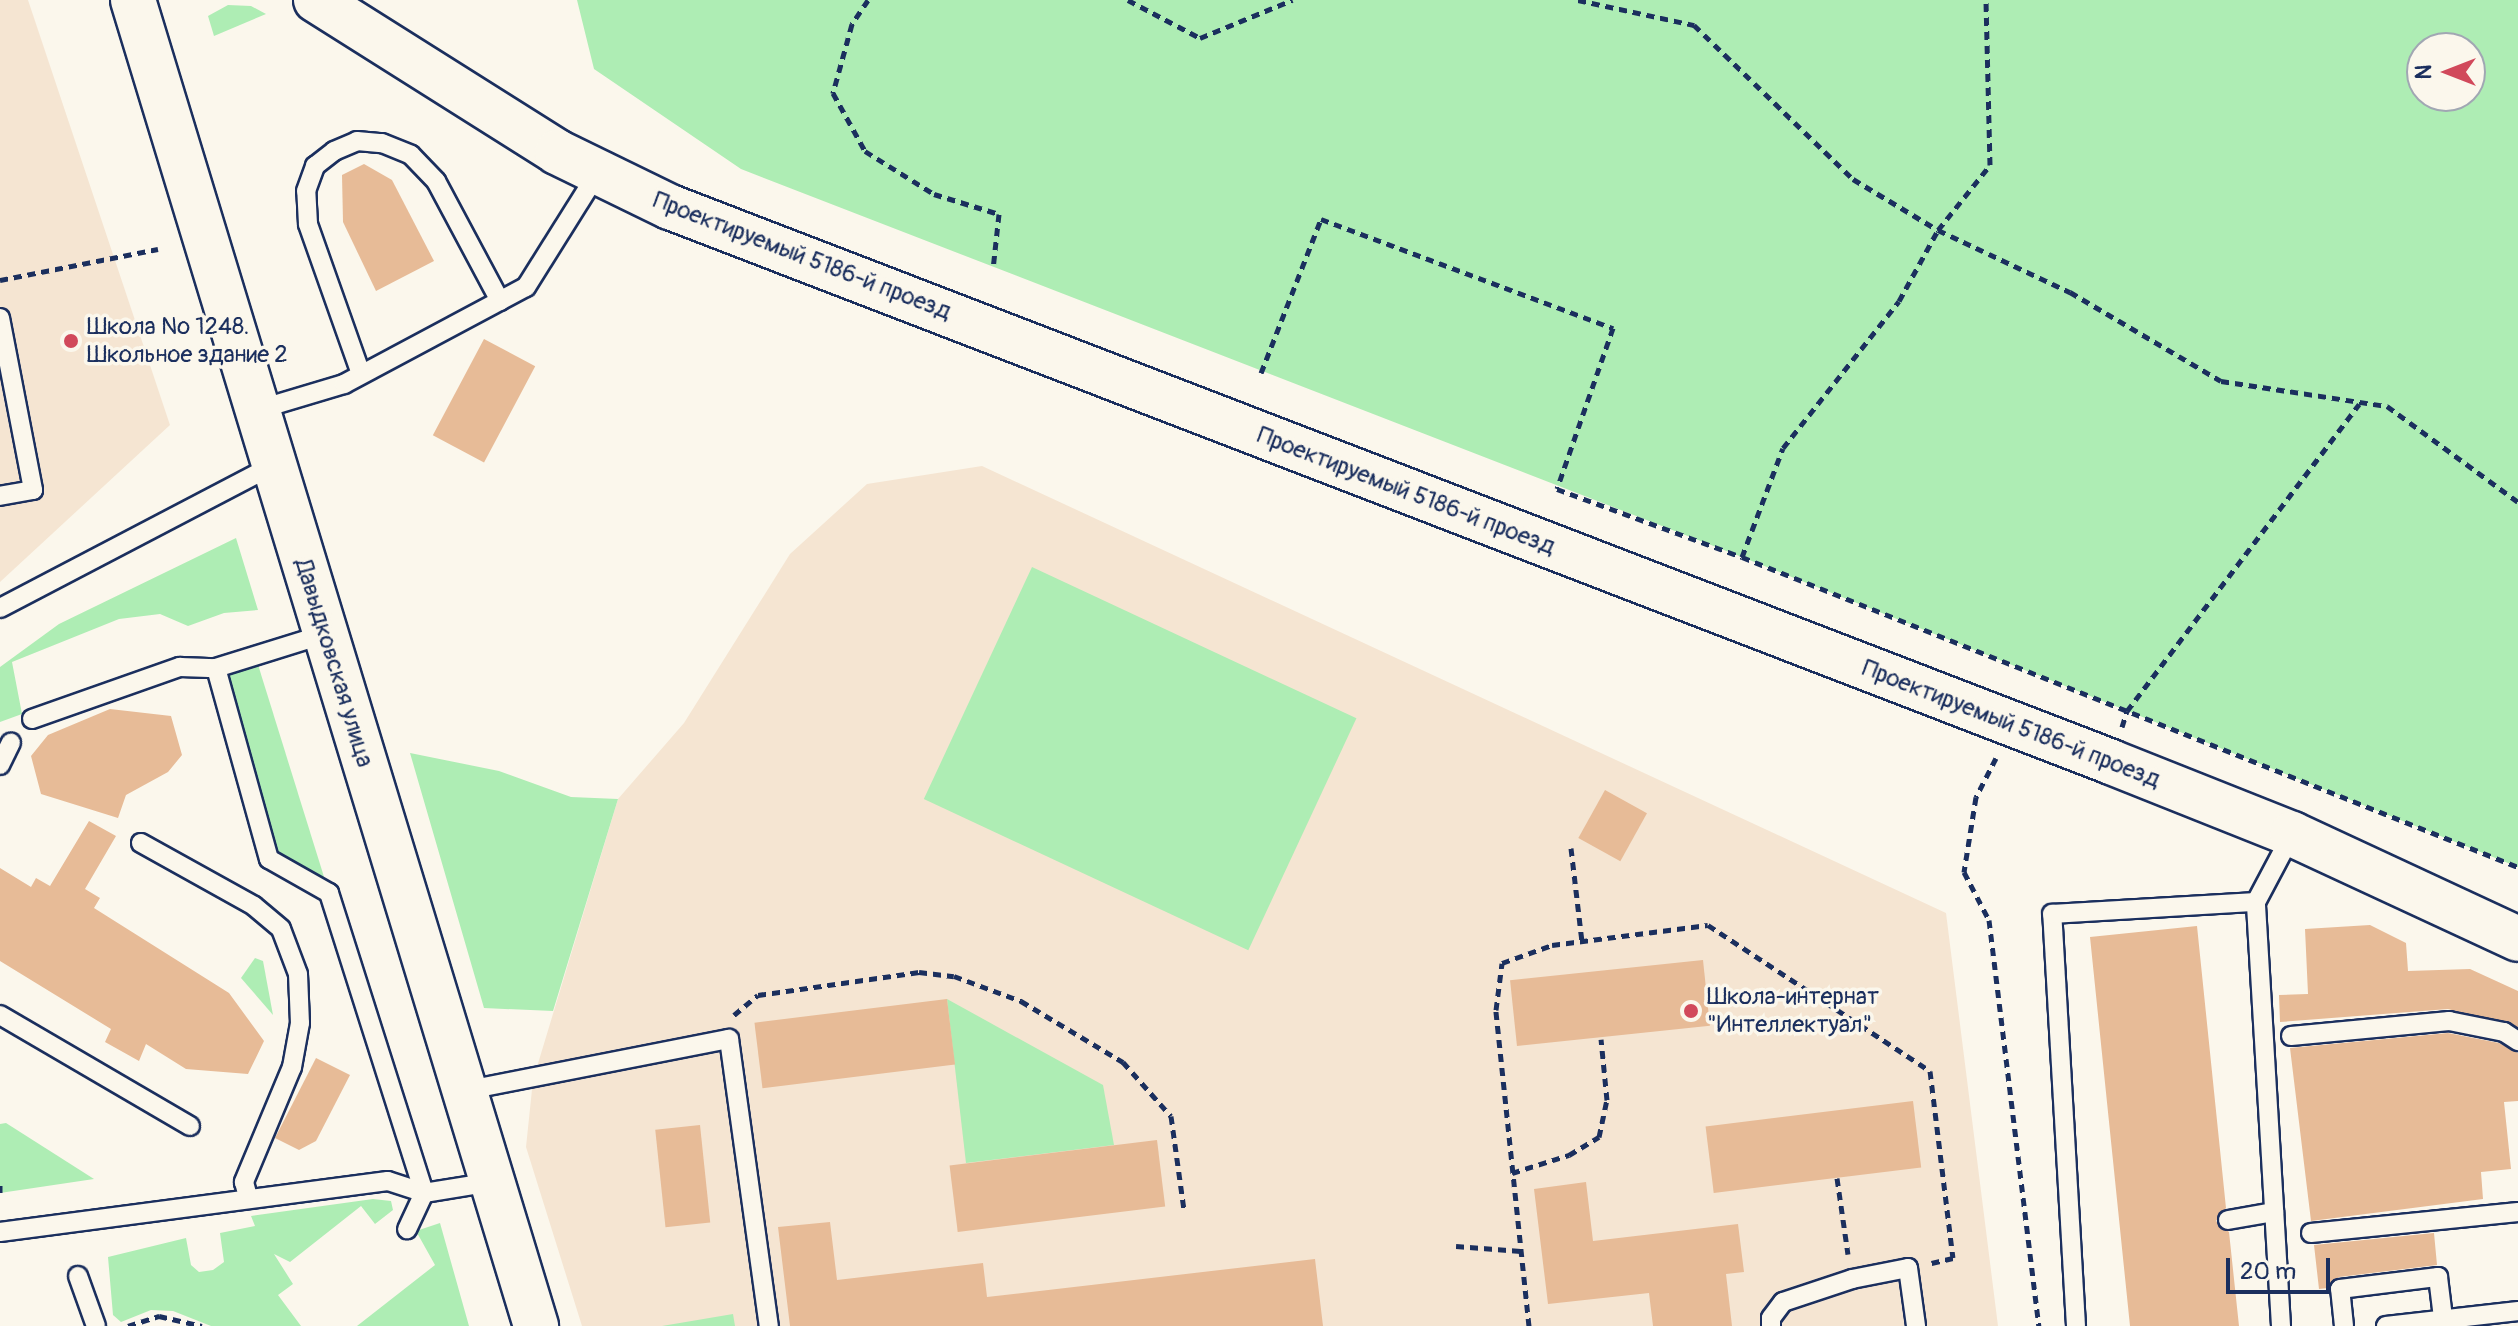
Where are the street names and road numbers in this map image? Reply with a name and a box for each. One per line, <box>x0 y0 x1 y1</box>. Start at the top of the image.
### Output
street label: Проектируемый 5186-й проезд <box>649 186 955 326</box>
street label: Проектируемый 5186-й проезд <box>1253 421 1559 561</box>
street label: Давыдковская улица <box>289 555 379 771</box>
street label: Проектируемый 5186-й проезд <box>1858 654 2164 794</box>

